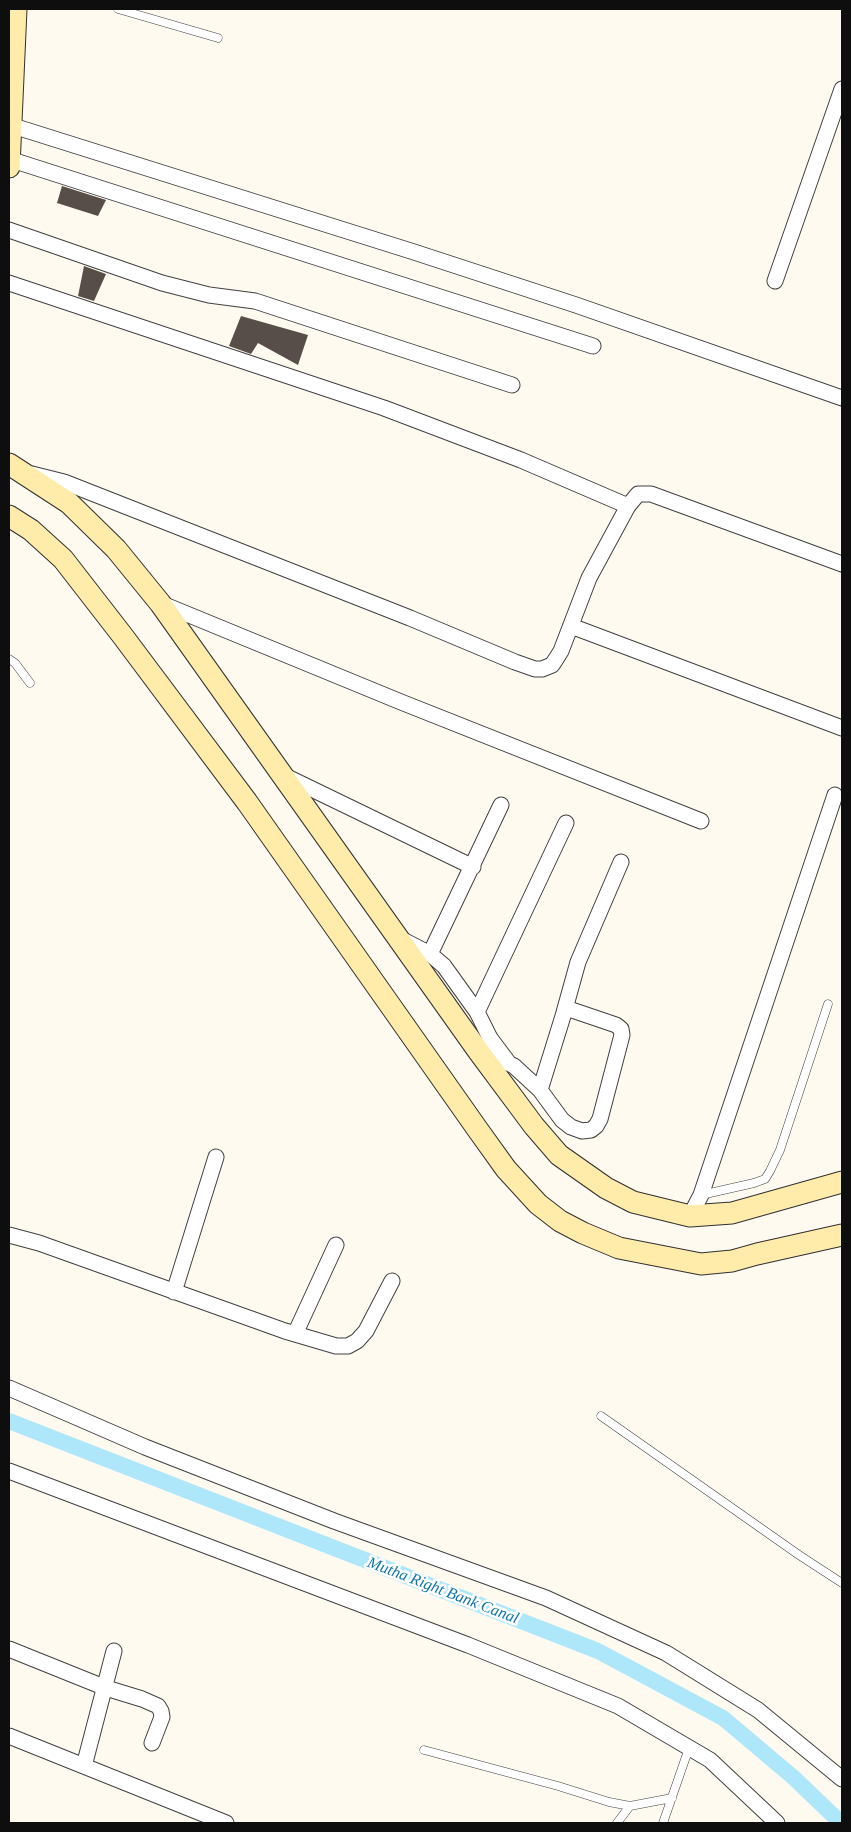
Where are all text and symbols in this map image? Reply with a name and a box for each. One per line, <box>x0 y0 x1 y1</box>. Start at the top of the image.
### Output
water label: Mutha Right Bank Canal <box>365 1553 521 1629</box>

